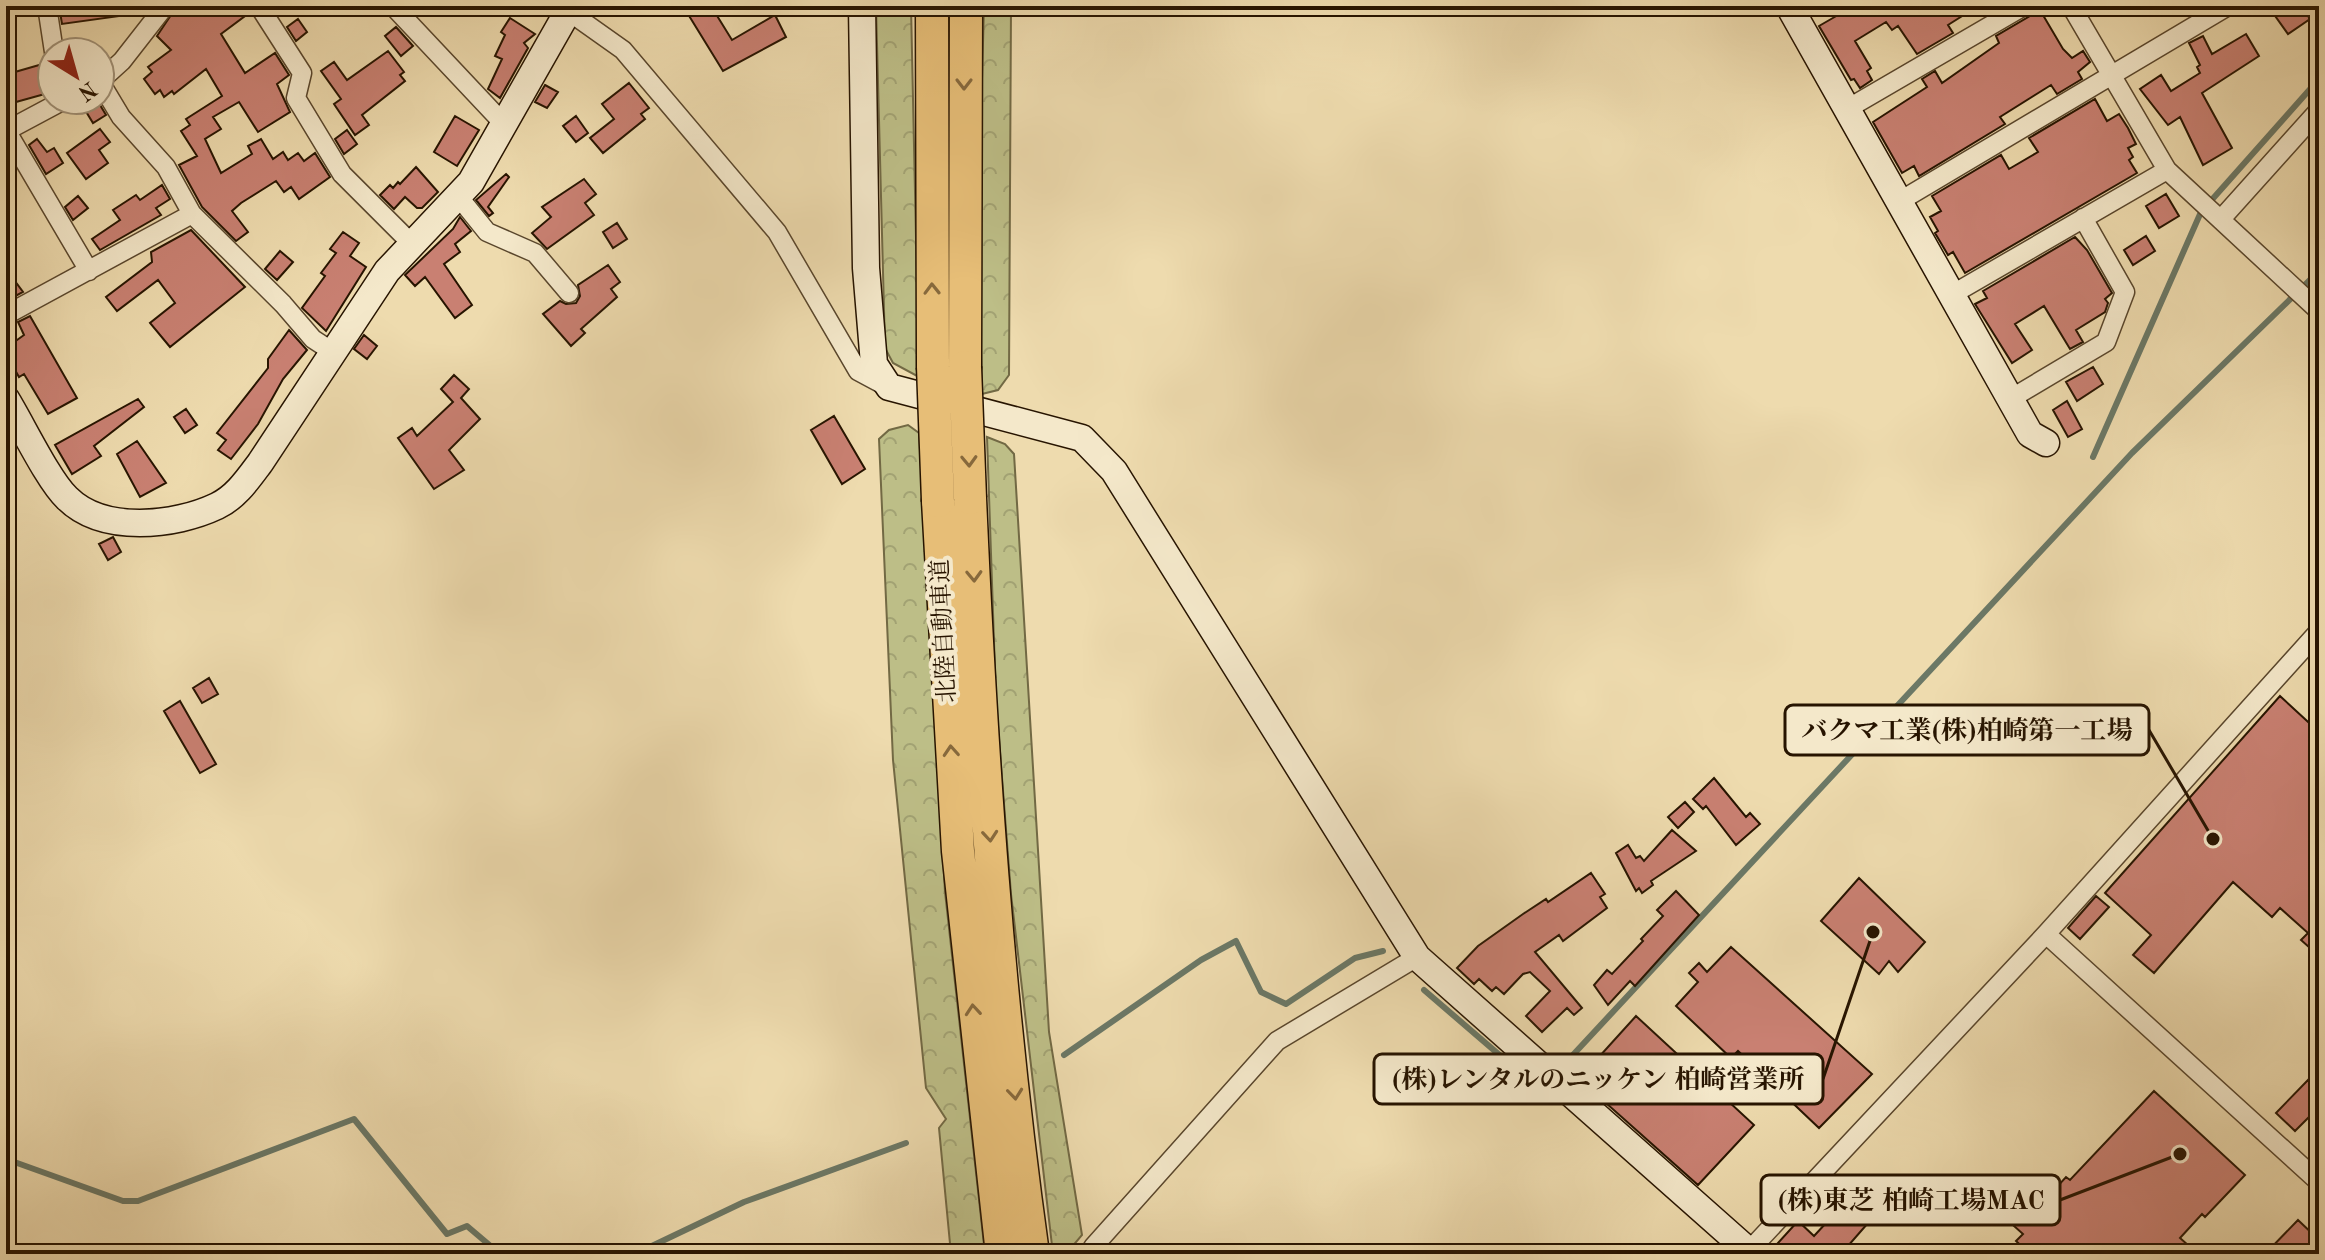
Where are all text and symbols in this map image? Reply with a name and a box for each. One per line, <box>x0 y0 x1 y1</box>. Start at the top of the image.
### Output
north arrow <box>36 36 116 116</box>
text: N <box>73 77 100 104</box>
one-way arrow <box>956 78 973 91</box>
one-way arrow <box>923 282 941 295</box>
one-way arrow <box>960 455 977 468</box>
street label: 北陸自動車道 <box>926 558 961 704</box>
one-way arrow <box>965 570 982 583</box>
callout: バクマ工業(株)柏崎第一工場 <box>1785 705 2149 755</box>
text: バクマ工業(株)柏崎第一工場 <box>1801 716 2133 745</box>
one-way arrow <box>943 744 960 757</box>
one-way arrow <box>981 830 998 843</box>
one-way arrow <box>965 1003 982 1016</box>
callout: (株)レンタルのニッケン 柏崎営業所 <box>1374 1054 1823 1104</box>
text: (株)レンタルのニッケン 柏崎営業所 <box>1392 1065 1804 1094</box>
one-way arrow <box>1006 1088 1023 1101</box>
callout: (株)東芝 柏崎工場MAC <box>1761 1175 2060 1225</box>
text: (株)東芝 柏崎工場MAC <box>1777 1186 2045 1215</box>

